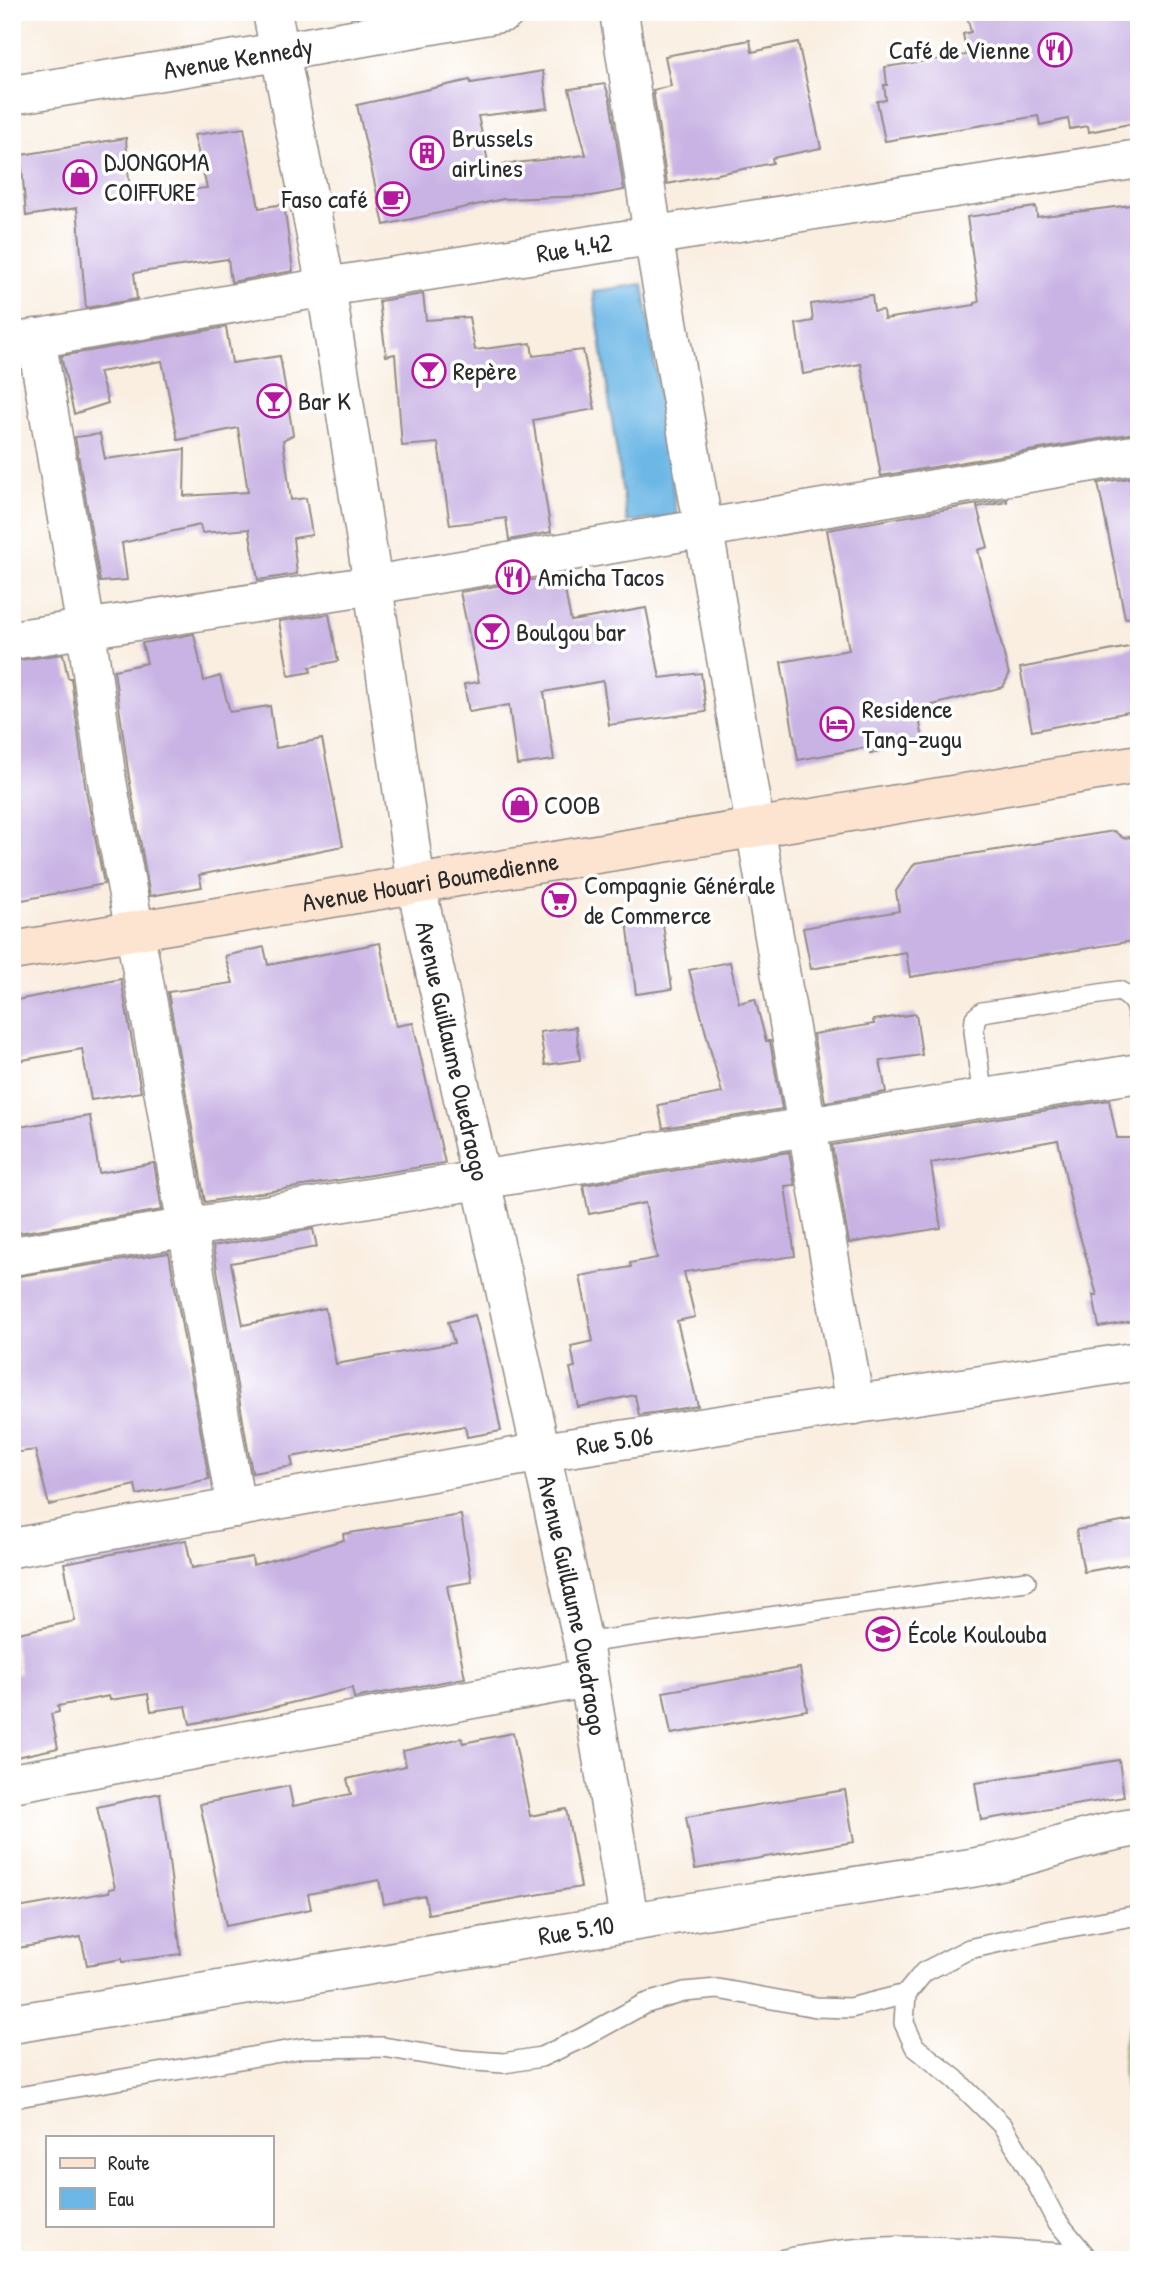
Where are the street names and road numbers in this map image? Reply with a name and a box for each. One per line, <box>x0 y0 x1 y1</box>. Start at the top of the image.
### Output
street label: Avenue Kennedy <box>161 28 315 87</box>
street label: Rue 4.42 <box>534 224 614 271</box>
street label: Avenue Houari Boumedienne <box>299 843 561 920</box>
street label: Avenue Guillaume Ouedraogo <box>407 918 499 1184</box>
street label: Rue 5.06 <box>574 1417 655 1464</box>
street label: Avenue Guillaume Ouedraogo <box>529 1472 616 1738</box>
street label: Rue 5.10 <box>536 1906 617 1953</box>

